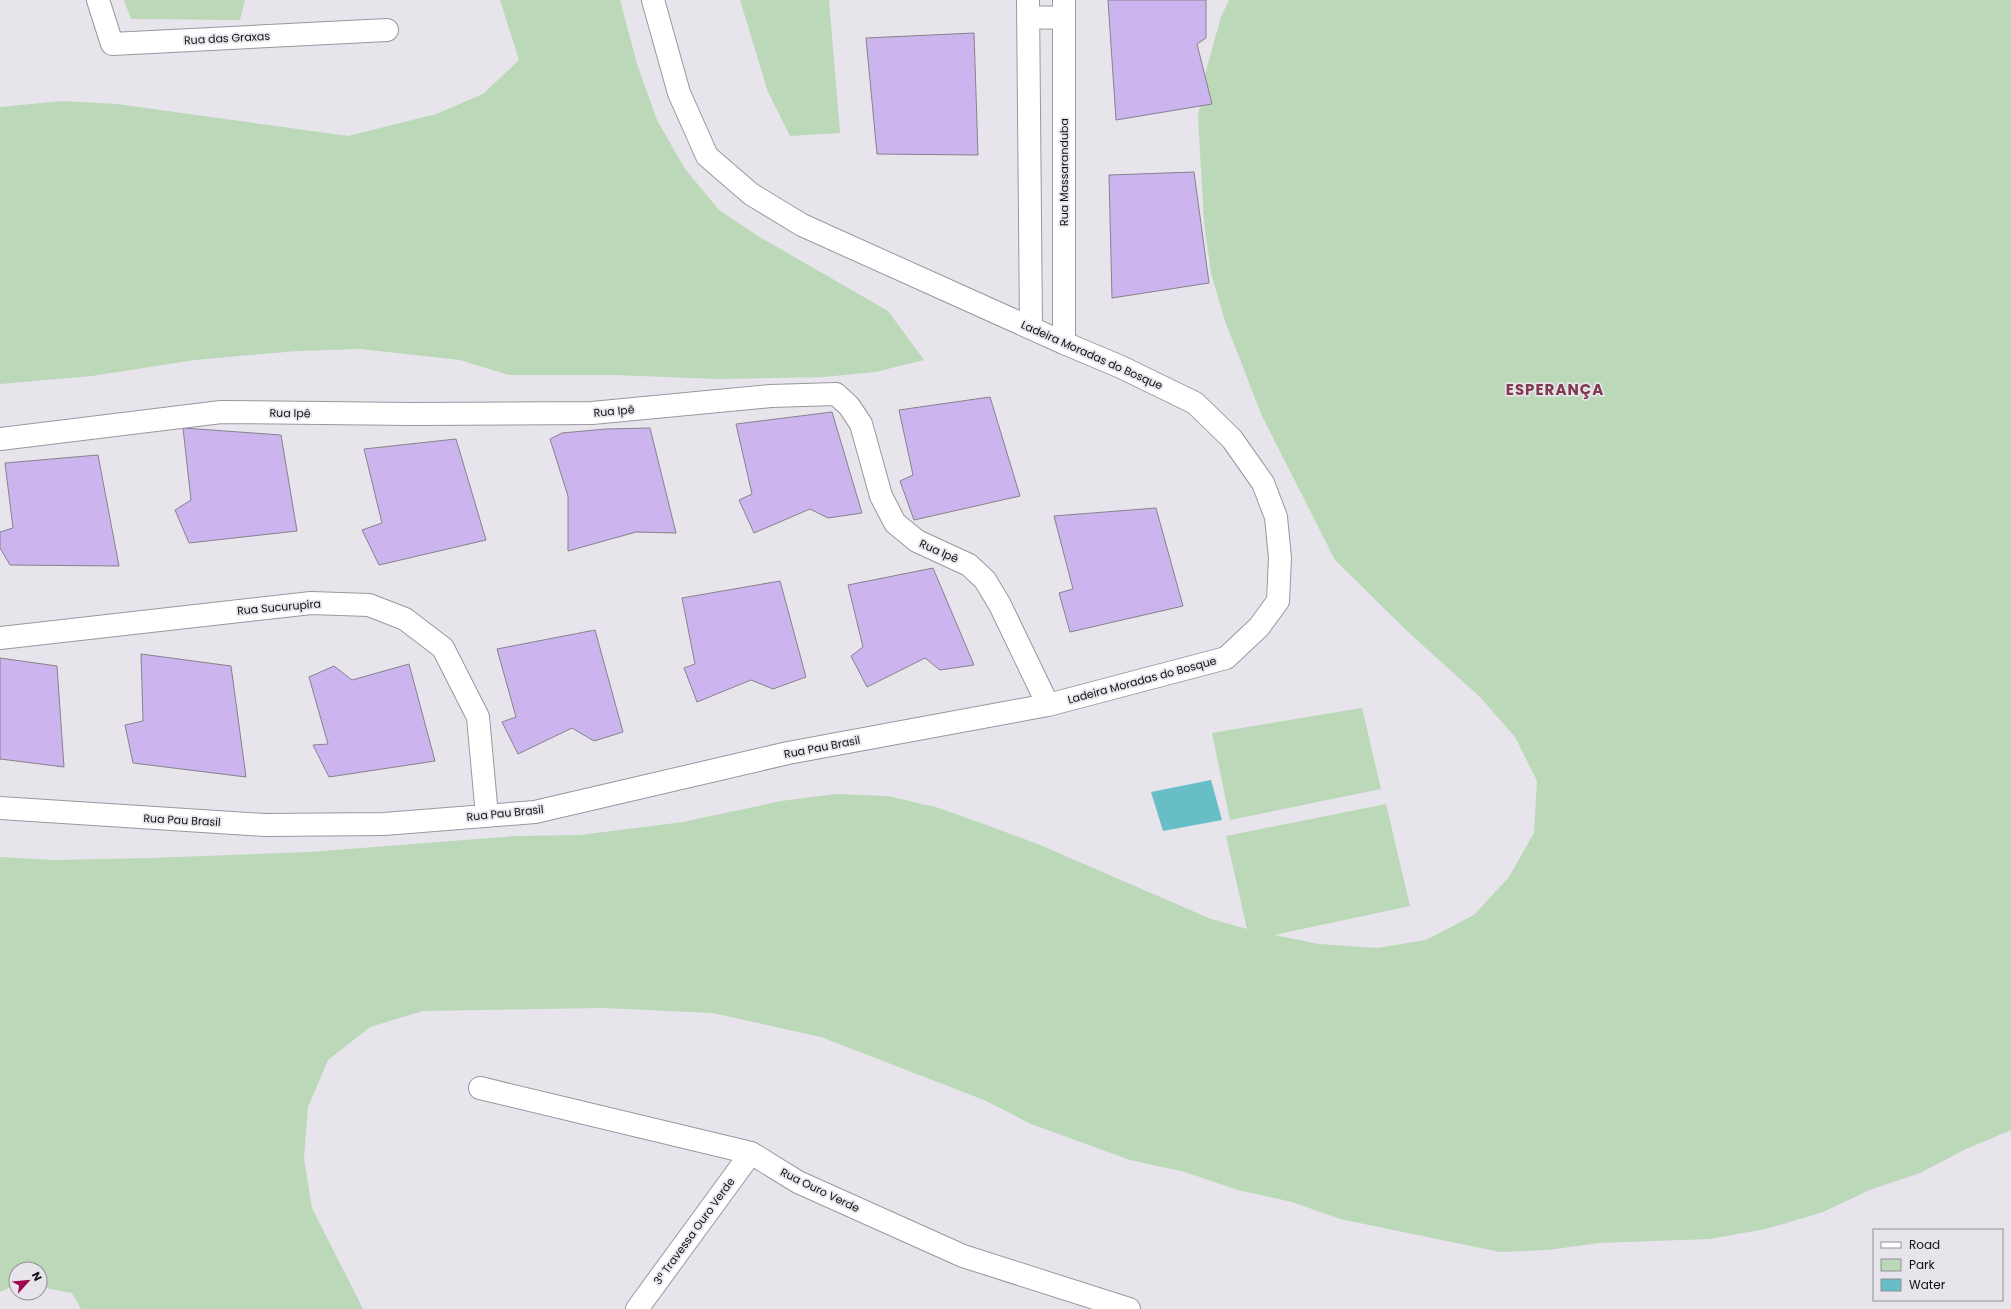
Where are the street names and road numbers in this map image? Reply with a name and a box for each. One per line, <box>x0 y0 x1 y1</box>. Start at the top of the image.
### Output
street label: Rua das Graxas <box>184 28 271 48</box>
street label: Rua Massaranduba <box>1056 118 1072 226</box>
street label: Ladeira Moradas do Bosque <box>1019 316 1166 394</box>
street label: Rua Ipê <box>593 401 635 421</box>
street label: Rua Ipê <box>269 405 311 421</box>
street label: Rua Ipê <box>917 535 961 567</box>
street label: Rua Sucurupira <box>236 595 322 619</box>
street label: Ladeira Moradas do Bosque <box>1066 652 1218 708</box>
street label: Rua Pau Brasil <box>783 732 861 762</box>
street label: Rua Pau Brasil <box>466 801 544 825</box>
street label: Rua Pau Brasil <box>143 810 221 830</box>
street label: Rua Ouro Verde <box>778 1164 863 1216</box>
street label: 3ª Travessa Ouro Verde <box>650 1174 739 1288</box>

